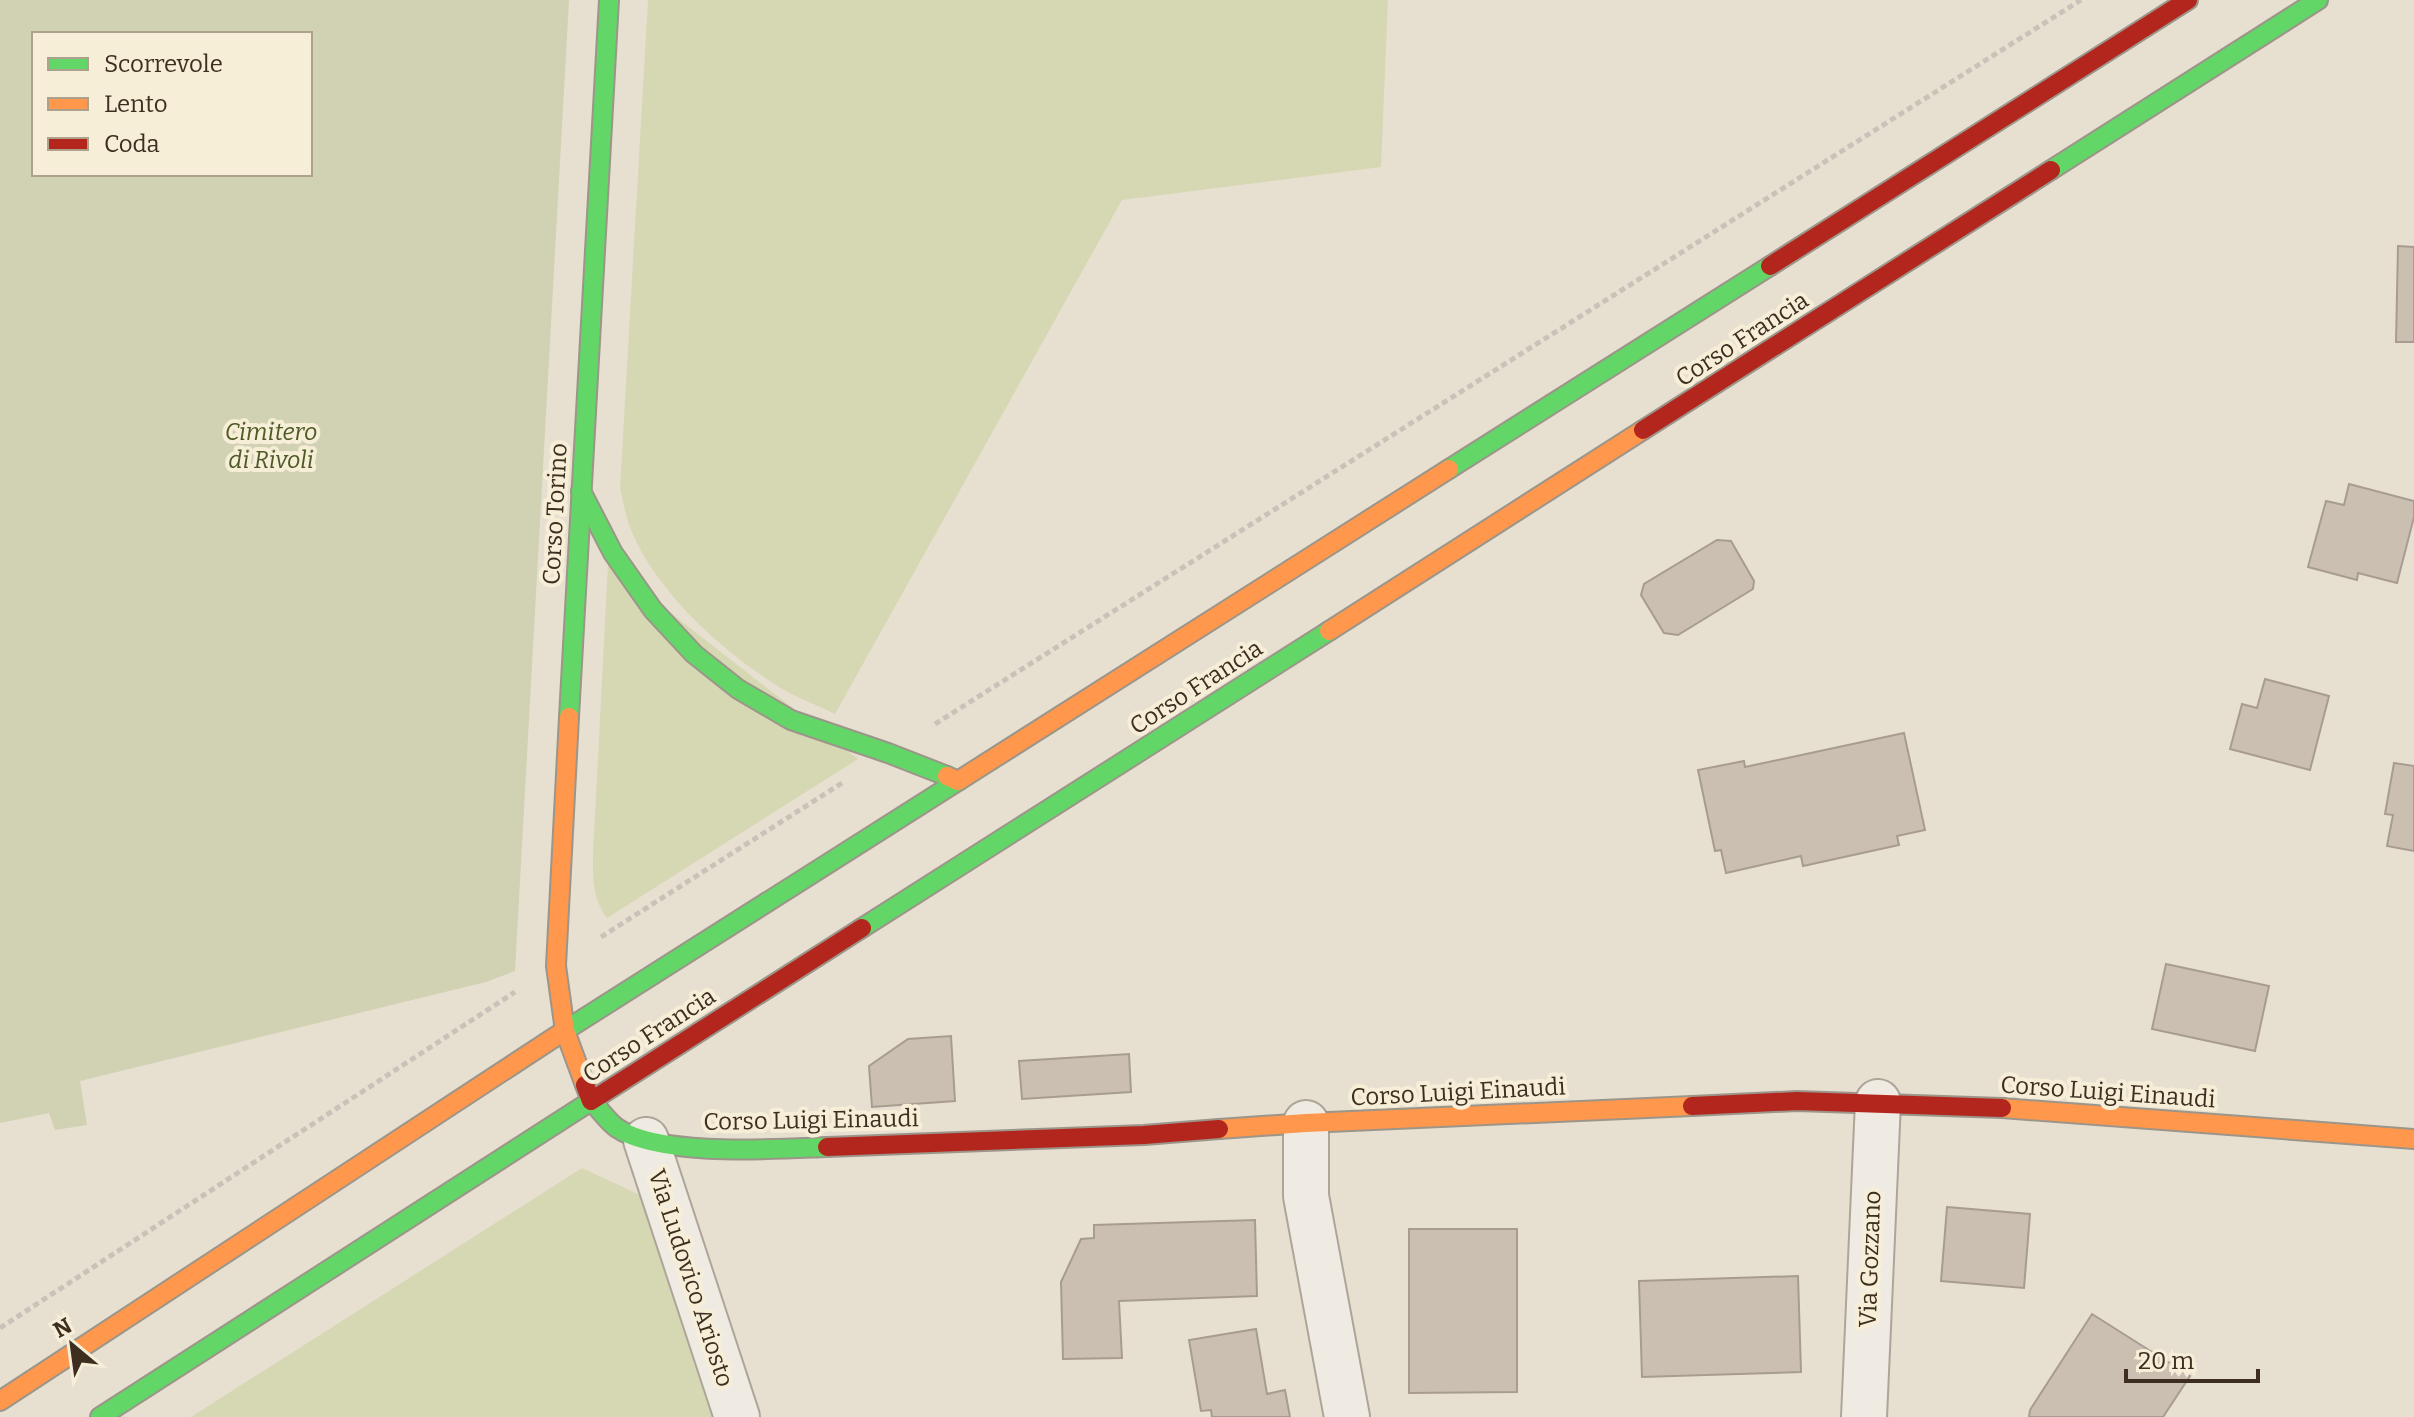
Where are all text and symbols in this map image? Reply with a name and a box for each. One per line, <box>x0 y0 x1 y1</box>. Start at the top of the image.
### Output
legend <box>32 32 312 176</box>
text: Scorrevole <box>104 50 223 78</box>
text: Lento <box>104 90 167 118</box>
text: Coda <box>104 130 160 158</box>
street label: Corso Francia <box>1671 286 1813 392</box>
park label: Cimitero di Rivoli <box>225 418 317 474</box>
street label: Corso Torino <box>537 442 573 586</box>
street label: Corso Francia <box>1125 634 1267 740</box>
street label: Corso Francia <box>578 982 720 1088</box>
street label: Corso Luigi Einaudi <box>2000 1071 2216 1113</box>
street label: Corso Luigi Einaudi <box>1350 1072 1566 1112</box>
street label: Corso Luigi Einaudi <box>703 1104 919 1136</box>
street label: Via Ludovico Ariosto <box>643 1166 739 1390</box>
street label: Via Gozzano <box>1854 1190 1886 1328</box>
north arrow <box>32 1305 112 1385</box>
text: N <box>49 1312 77 1344</box>
scale bar <box>2126 1333 2258 1383</box>
text: 20 m <box>2138 1347 2194 1375</box>

